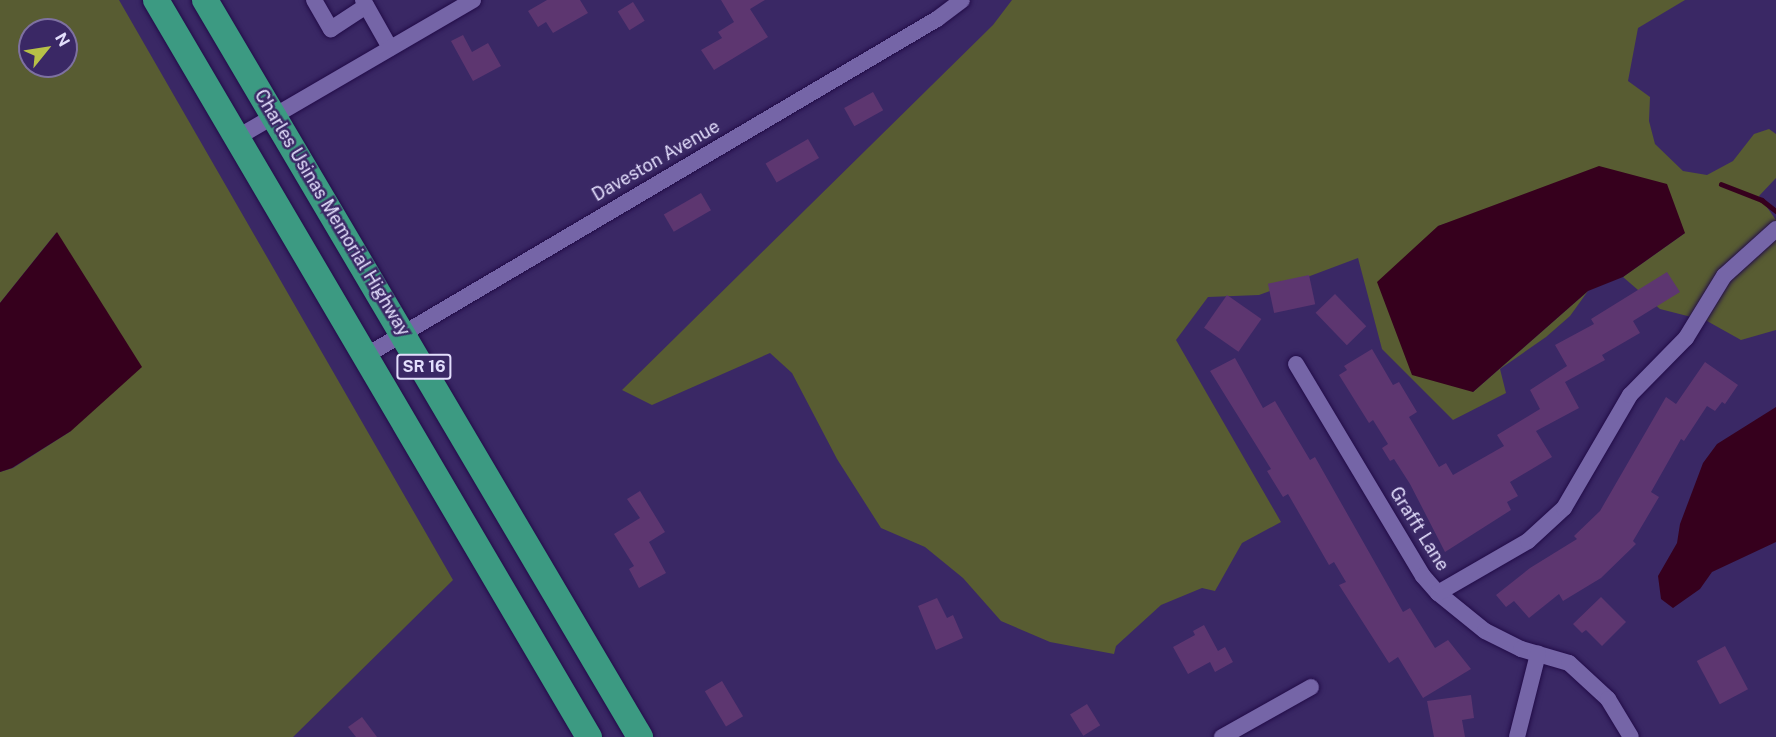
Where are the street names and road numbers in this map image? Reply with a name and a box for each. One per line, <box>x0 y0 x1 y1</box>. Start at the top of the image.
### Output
street label: Charles Usinas Memorial Highway <box>250 86 414 340</box>
street label: Daveston Avenue <box>588 116 724 206</box>
road number: SR 16 <box>396 354 452 380</box>
street label: Grafft Lane <box>1385 483 1453 575</box>

